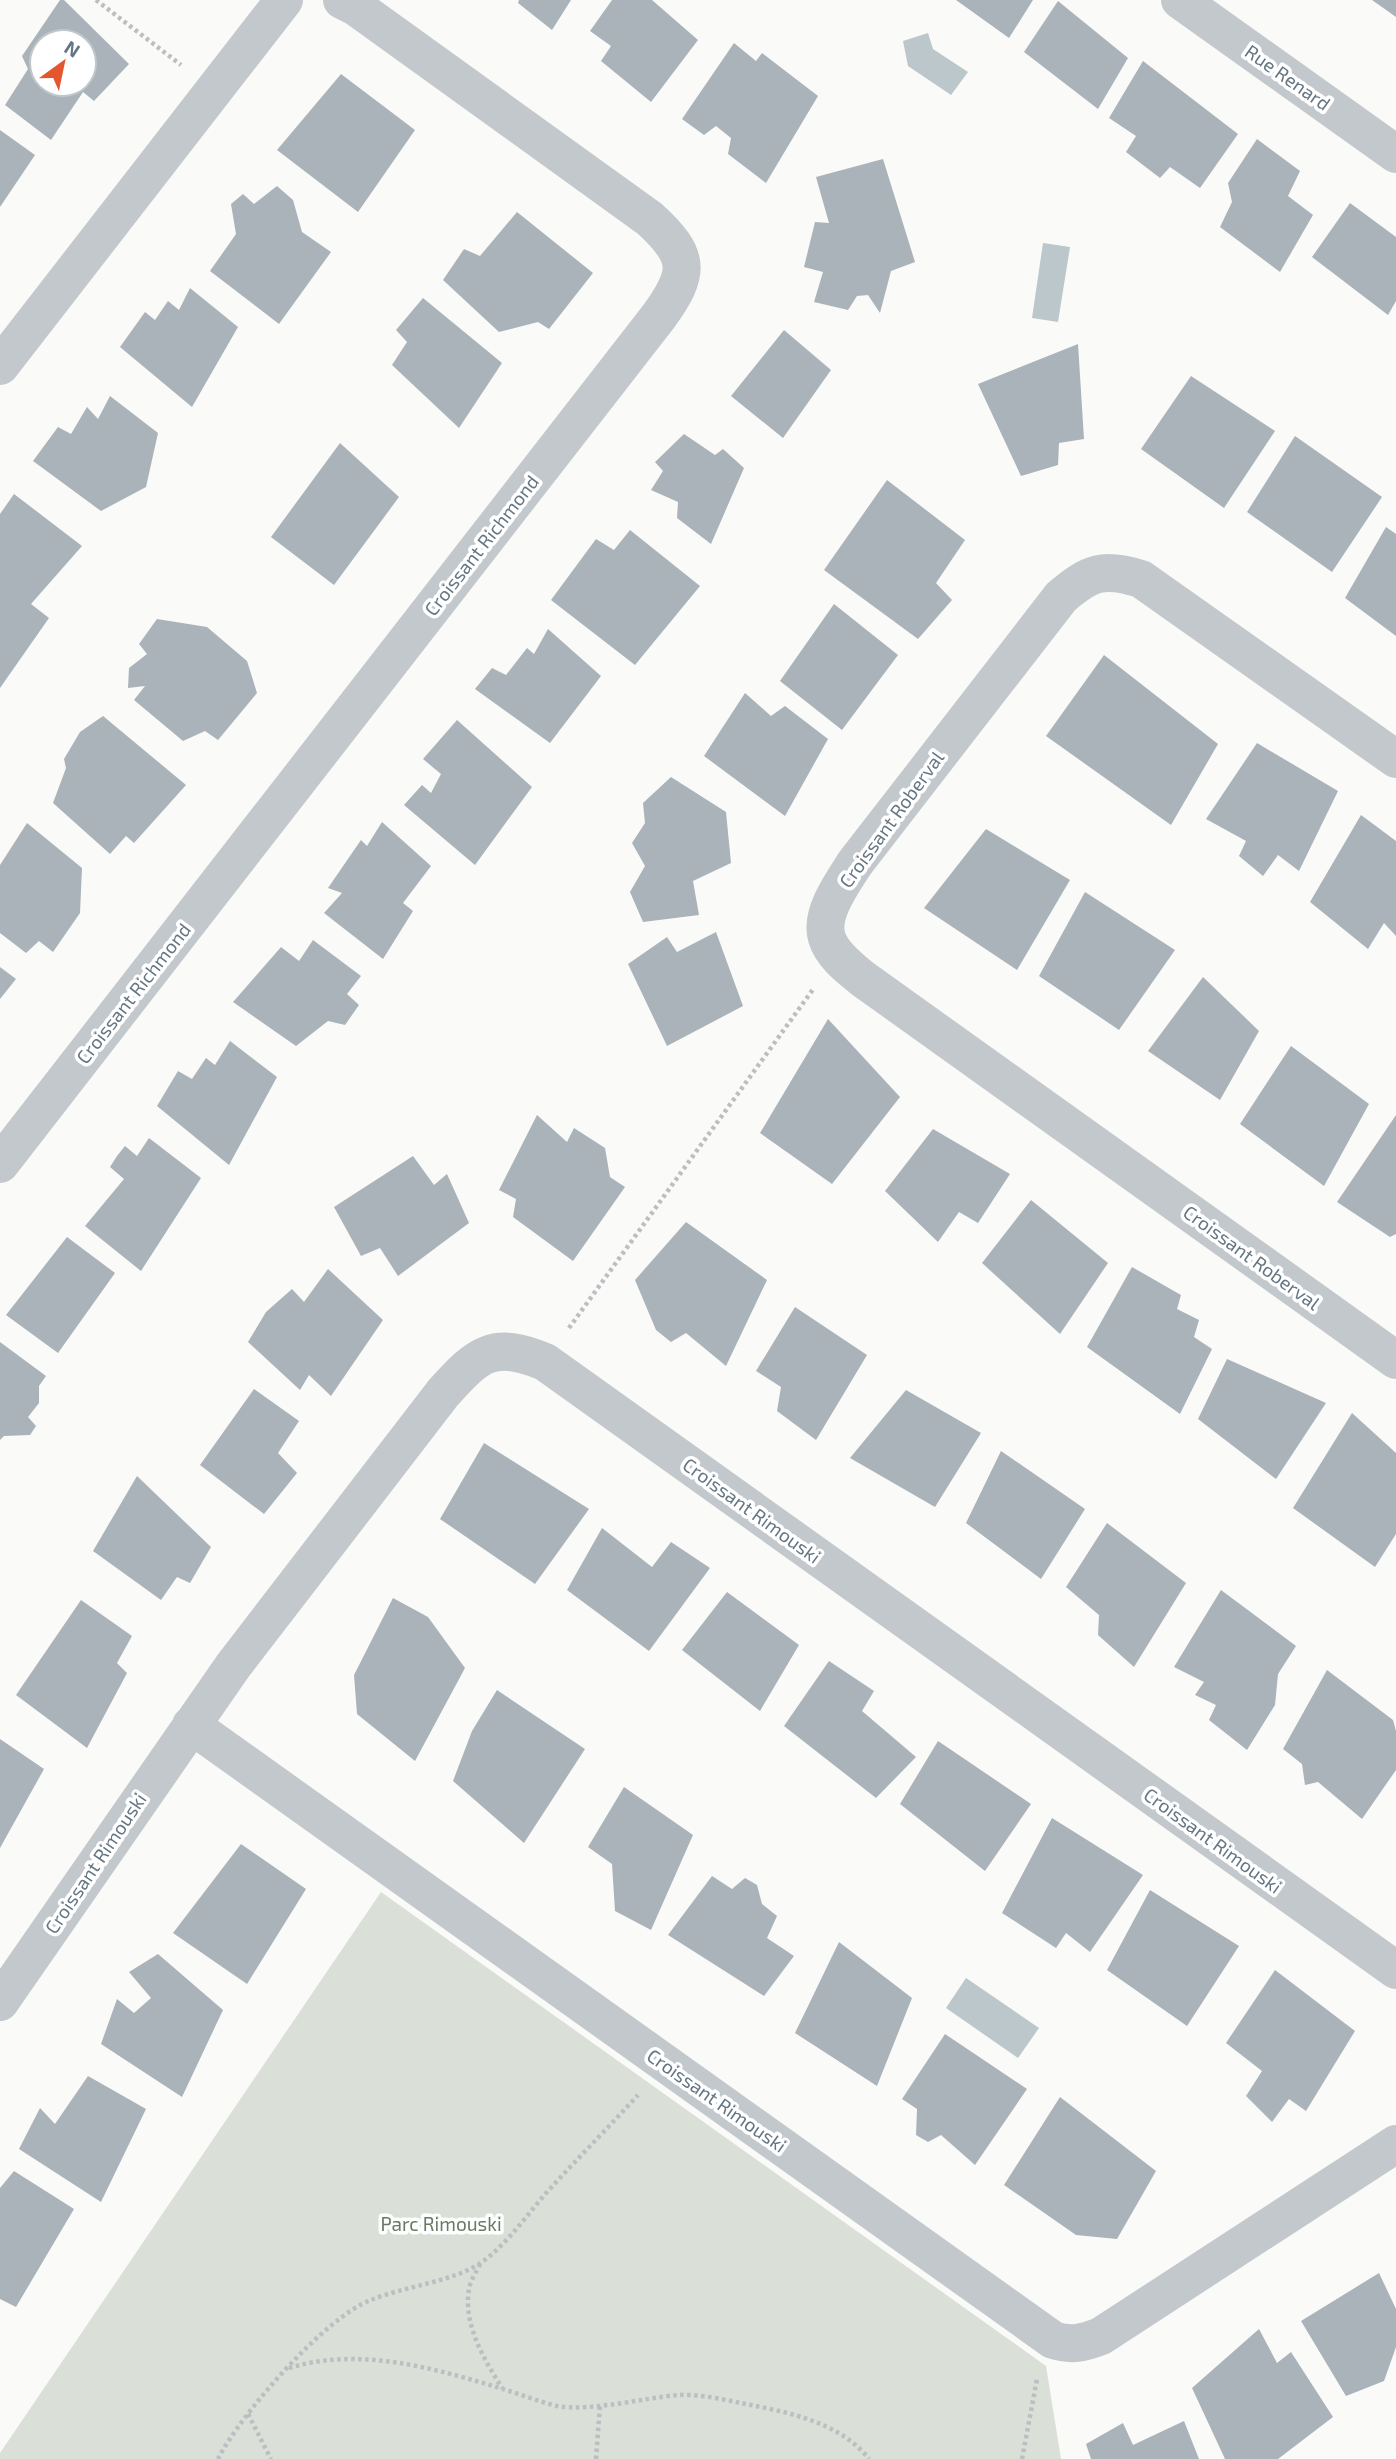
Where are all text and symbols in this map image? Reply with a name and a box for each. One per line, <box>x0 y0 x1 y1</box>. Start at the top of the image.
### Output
north arrow <box>28 28 98 98</box>
text: N <box>61 35 85 62</box>
street label: Rue Renard <box>1241 39 1335 115</box>
street label: Croissant Richmond <box>419 470 543 620</box>
street label: Croissant Roberval <box>834 746 948 892</box>
street label: Croissant Richmond <box>71 918 195 1068</box>
street label: Croissant Roberval <box>1179 1200 1325 1314</box>
street label: Croissant Rimouski <box>679 1452 825 1568</box>
street label: Croissant Rimouski <box>1140 1782 1286 1898</box>
street label: Croissant Rimouski <box>39 1788 151 1938</box>
street label: Croissant Rimouski <box>643 2043 791 2157</box>
park label: Parc Rimouski <box>380 2212 502 2235</box>

